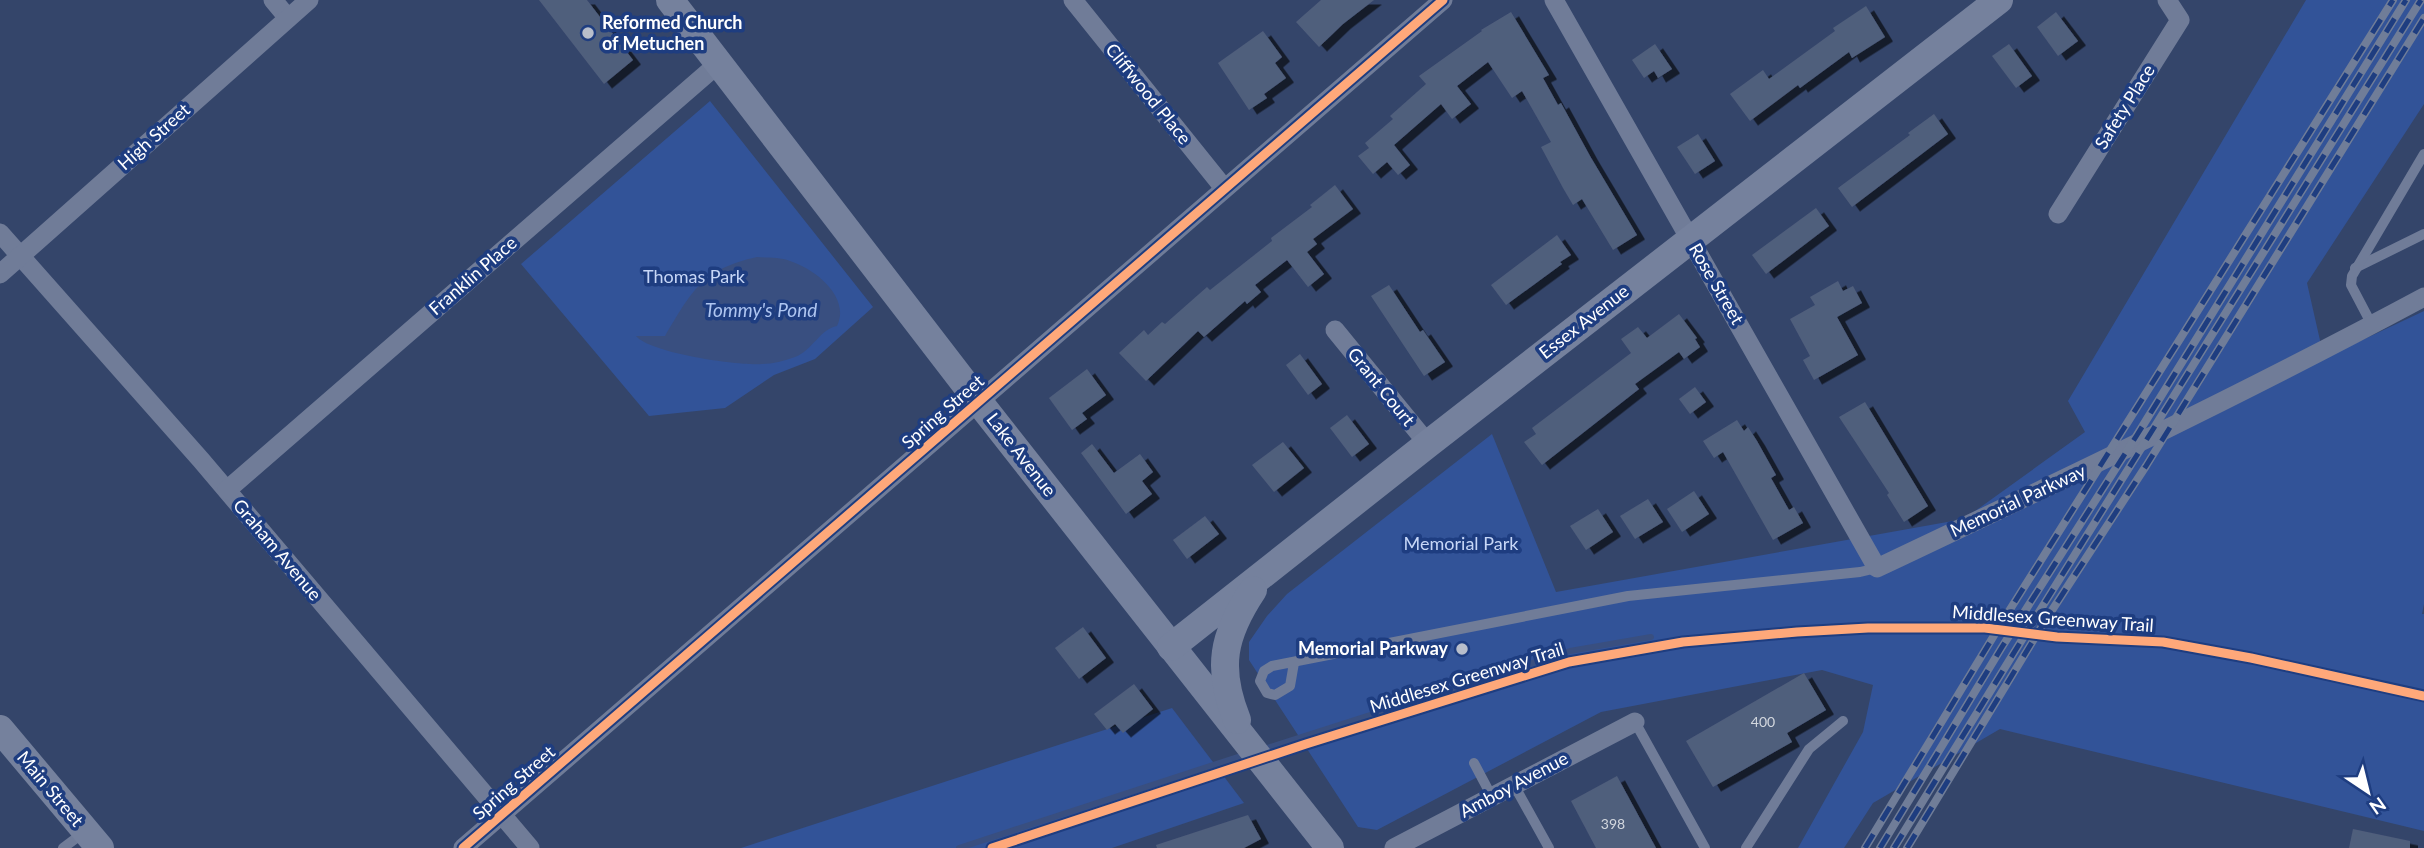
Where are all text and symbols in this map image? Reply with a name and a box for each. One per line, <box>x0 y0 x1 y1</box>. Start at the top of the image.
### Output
place label: Reformed Church of Metuchen <box>602 11 742 54</box>
marker: Reformed Church of Metuchen <box>580 25 596 41</box>
street label: Cliffwood Place <box>1101 38 1196 148</box>
street label: Safety Place <box>2089 60 2159 153</box>
street label: High Street <box>113 98 194 174</box>
street label: Franklin Place <box>424 231 521 319</box>
street label: Rose Street <box>1685 239 1749 329</box>
park label: Thomas Park <box>643 265 746 287</box>
street label: Essex Avenue <box>1534 279 1633 363</box>
water label: Tommy's Pond <box>705 298 817 321</box>
street label: Grant Court <box>1344 343 1420 430</box>
street label: Spring Street <box>897 369 988 453</box>
street label: Lake Avenue <box>982 408 1061 501</box>
street label: Memorial Parkway <box>1946 459 2089 541</box>
street label: Graham Avenue <box>229 494 327 605</box>
park label: Memorial Park <box>1404 532 1519 554</box>
street label: Middlesex Greenway Trail <box>1952 600 2155 636</box>
place label: Memorial Parkway <box>1298 637 1449 659</box>
street label: Middlesex Greenway Trail <box>1367 637 1567 717</box>
marker: Memorial Parkway <box>1454 641 1470 657</box>
house number: 400 <box>1751 713 1775 730</box>
street label: Spring Street <box>468 740 559 824</box>
street label: Main Street <box>13 746 89 831</box>
street label: Amboy Avenue <box>1456 746 1571 822</box>
north arrow <box>2333 757 2403 827</box>
text: N <box>2365 793 2391 820</box>
house number: 398 <box>1601 815 1625 832</box>

